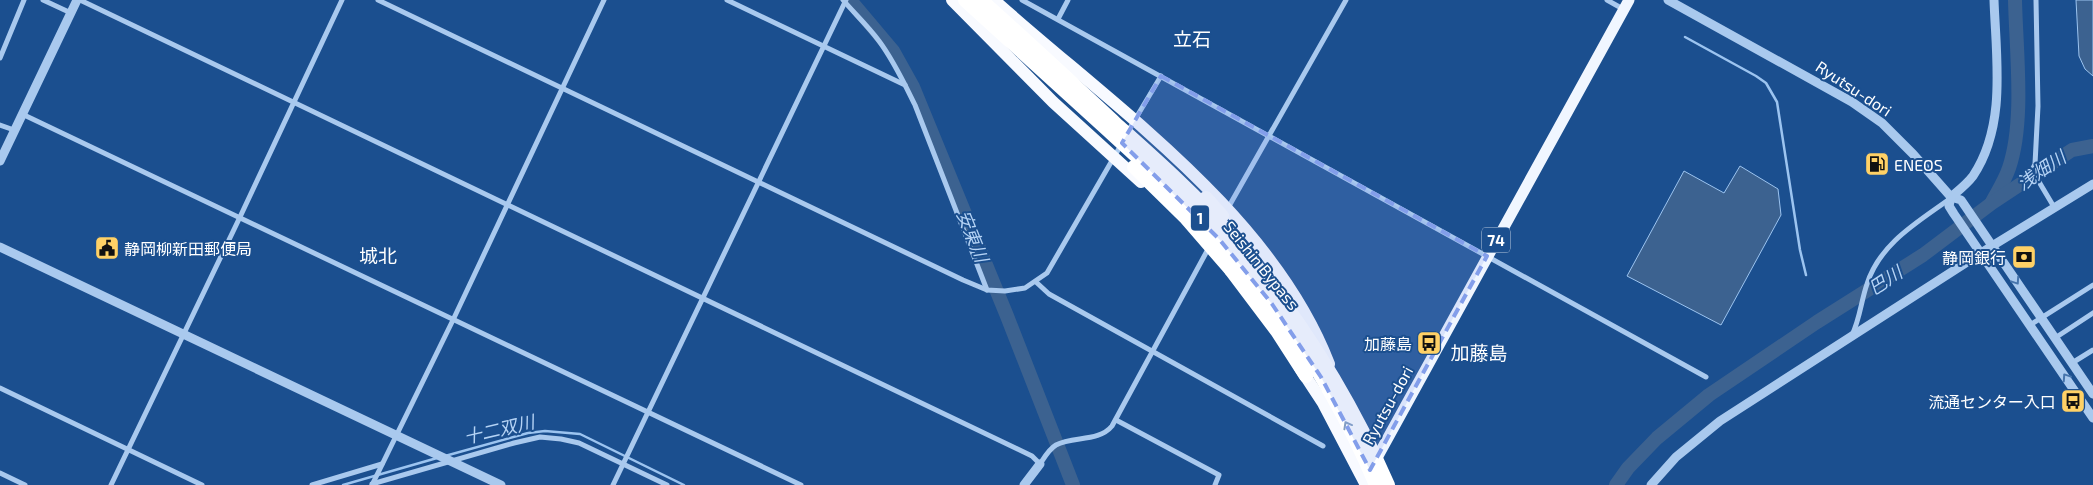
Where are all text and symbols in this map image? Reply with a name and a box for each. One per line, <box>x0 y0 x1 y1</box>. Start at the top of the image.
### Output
district label: 立石 <box>1173 27 1211 50</box>
street label: Ryutsu-dori <box>1812 56 1896 120</box>
water label: 浅畑川 <box>2012 145 2071 194</box>
fuel station icon: ENEOS <box>1864 151 1890 177</box>
place label: ENEOS <box>1894 155 1943 174</box>
road number: 1 <box>1191 206 1209 230</box>
water label: 安東川 <box>953 207 994 267</box>
street label: Seishin Bypass <box>1220 217 1304 313</box>
road number: 74 <box>1482 228 1510 252</box>
public building icon: 静岡柳新田郵便局 <box>94 235 120 261</box>
place label: 静岡柳新田郵便局 <box>124 239 252 258</box>
district label: 城北 <box>359 244 397 267</box>
bank icon: 静岡銀行 <box>2011 244 2037 270</box>
place label: 静岡銀行 <box>1942 248 2006 267</box>
water label: 巴川 <box>1864 260 1908 299</box>
one-way arrow <box>2010 275 2019 285</box>
bus stop icon: 加藤島 <box>1416 330 1442 356</box>
place label: 加藤島 <box>1364 334 1412 353</box>
district label: 加藤島 <box>1450 341 1508 364</box>
street label: Ryutsu-dori <box>1358 363 1416 447</box>
one-way arrow <box>2063 374 2072 383</box>
bus stop icon: 流通センター入口 <box>2060 388 2086 414</box>
place label: 流通センター入口 <box>1928 392 2056 411</box>
water label: 十二双川 <box>461 410 539 448</box>
one-way arrow <box>1343 422 1353 431</box>

